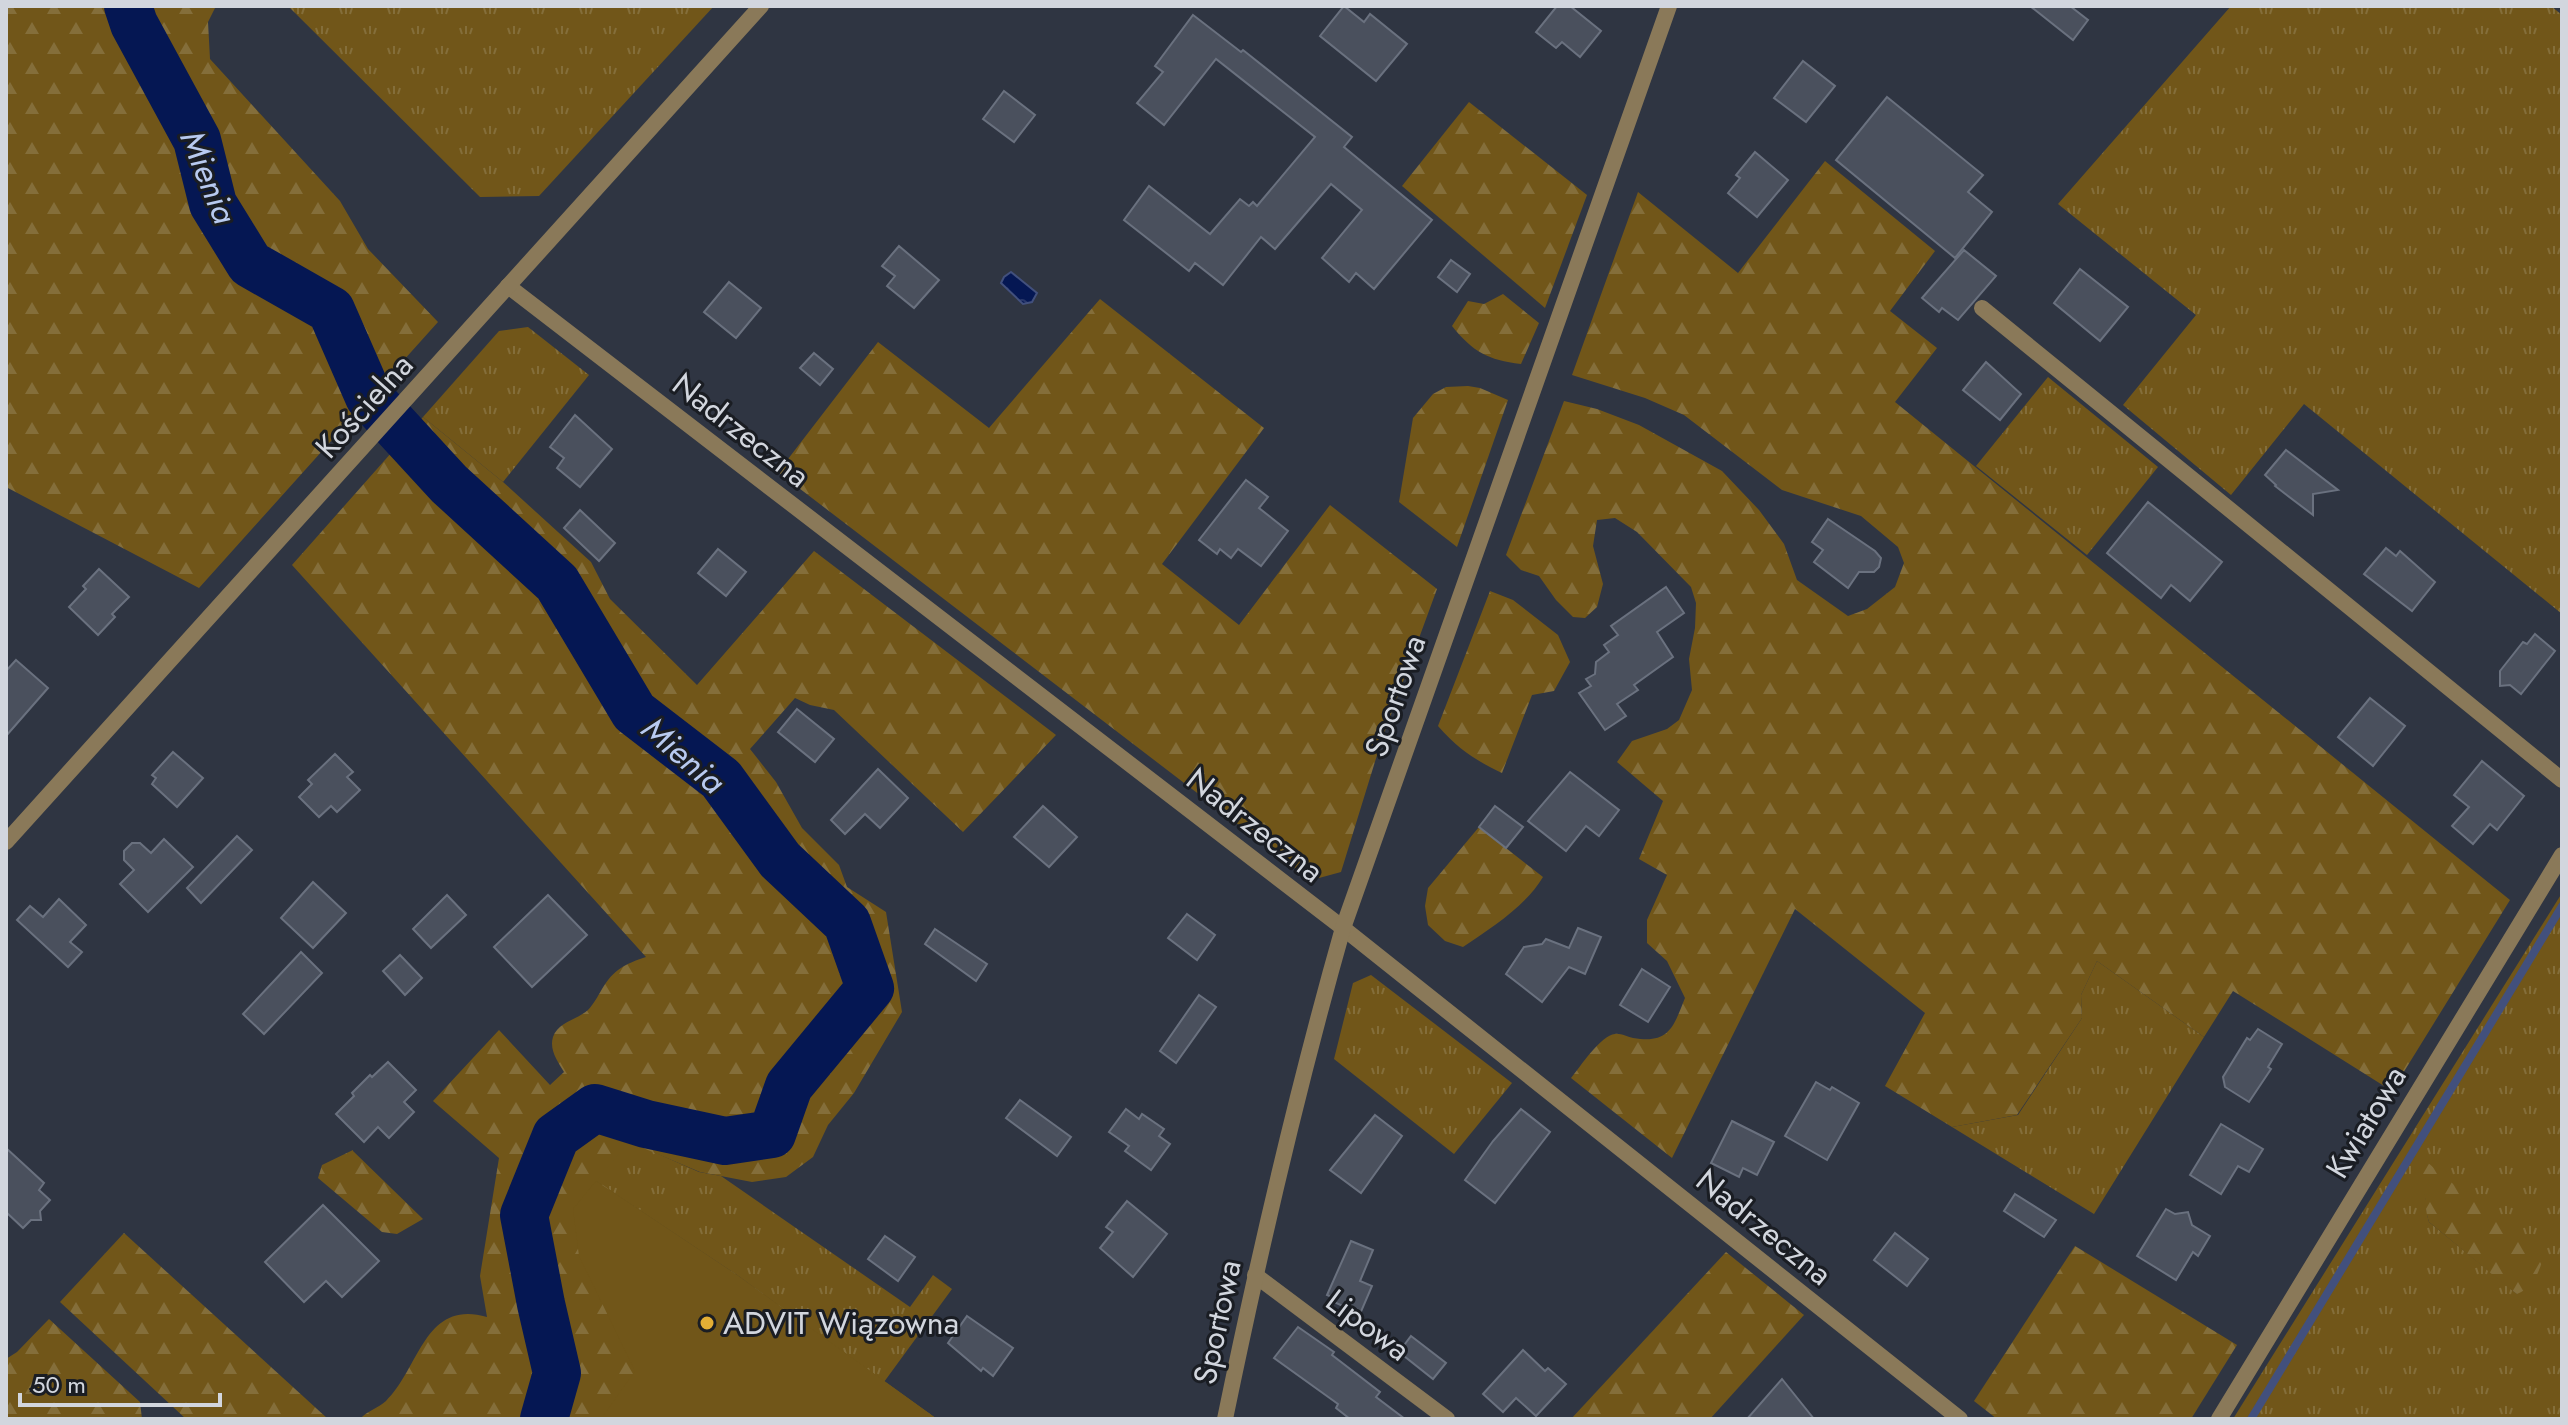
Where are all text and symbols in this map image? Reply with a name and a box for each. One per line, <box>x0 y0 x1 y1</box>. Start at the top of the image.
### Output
water label: Mienia <box>168 123 249 232</box>
street label: Kościelna <box>304 343 424 469</box>
street label: Nadrzeczna <box>662 362 820 498</box>
street label: Sportowa <box>1353 629 1437 763</box>
water label: Mienia <box>631 705 736 806</box>
street label: Nadrzeczna <box>1176 757 1334 893</box>
street label: Kwiatowa <box>2314 1057 2418 1187</box>
street label: Nadrzeczna <box>1686 1158 1842 1296</box>
street label: Sportowa <box>1181 1256 1253 1388</box>
street label: Lipowa <box>1316 1278 1420 1372</box>
place label: ADVIT Wiązowna <box>723 1300 959 1346</box>
marker: ADVIT Wiązowna <box>698 1314 716 1332</box>
scale bar <box>20 1357 220 1407</box>
text: 50 m <box>32 1367 86 1402</box>

